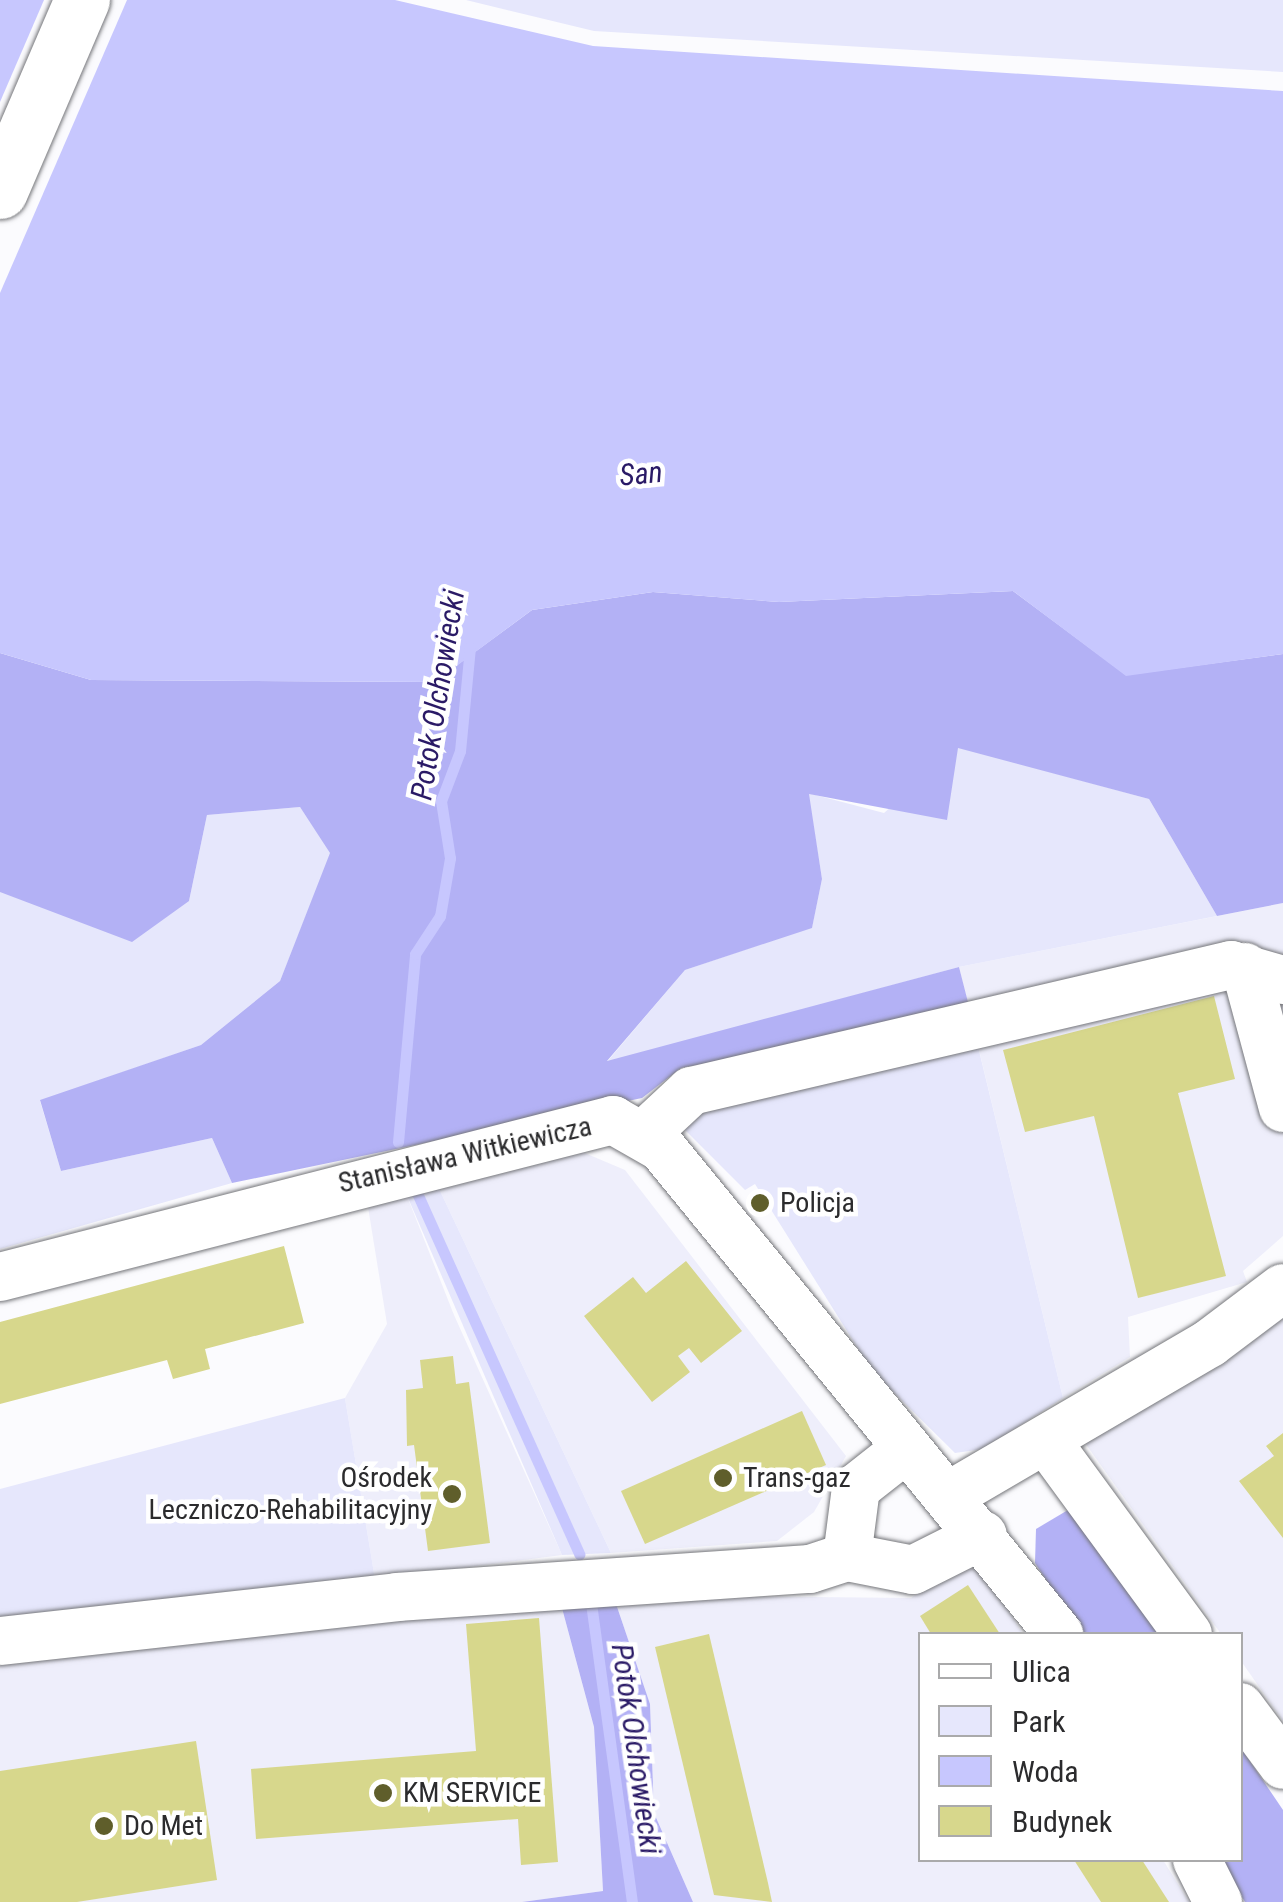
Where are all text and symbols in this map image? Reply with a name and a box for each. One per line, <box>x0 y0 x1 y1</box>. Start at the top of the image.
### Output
water label: San <box>618 454 664 494</box>
water label: Potok Olchowiecki <box>404 587 472 803</box>
street label: Stanisława Witkiewicza <box>335 1110 595 1200</box>
place label: Policja <box>780 1186 855 1220</box>
marker: Policja <box>749 1192 771 1214</box>
place label: Ośrodek Leczniczo-Rehabilitacyjny <box>149 1461 432 1527</box>
place label: Trans-gaz <box>743 1461 851 1495</box>
marker: Trans-gaz <box>712 1467 734 1489</box>
marker: Ośrodek Leczniczo-Rehabilitacyjny <box>441 1483 463 1505</box>
legend <box>918 1632 1243 1862</box>
water label: Potok Olchowiecki <box>603 1641 669 1857</box>
text: Ulica <box>1012 1654 1071 1689</box>
text: Park <box>1012 1704 1066 1739</box>
text: Woda <box>1012 1754 1079 1789</box>
place label: KM SERVICE <box>403 1776 541 1810</box>
marker: KM SERVICE <box>372 1782 394 1804</box>
text: Budynek <box>1012 1804 1112 1839</box>
place label: Do Met <box>124 1809 203 1843</box>
marker: Do Met <box>93 1815 115 1837</box>

